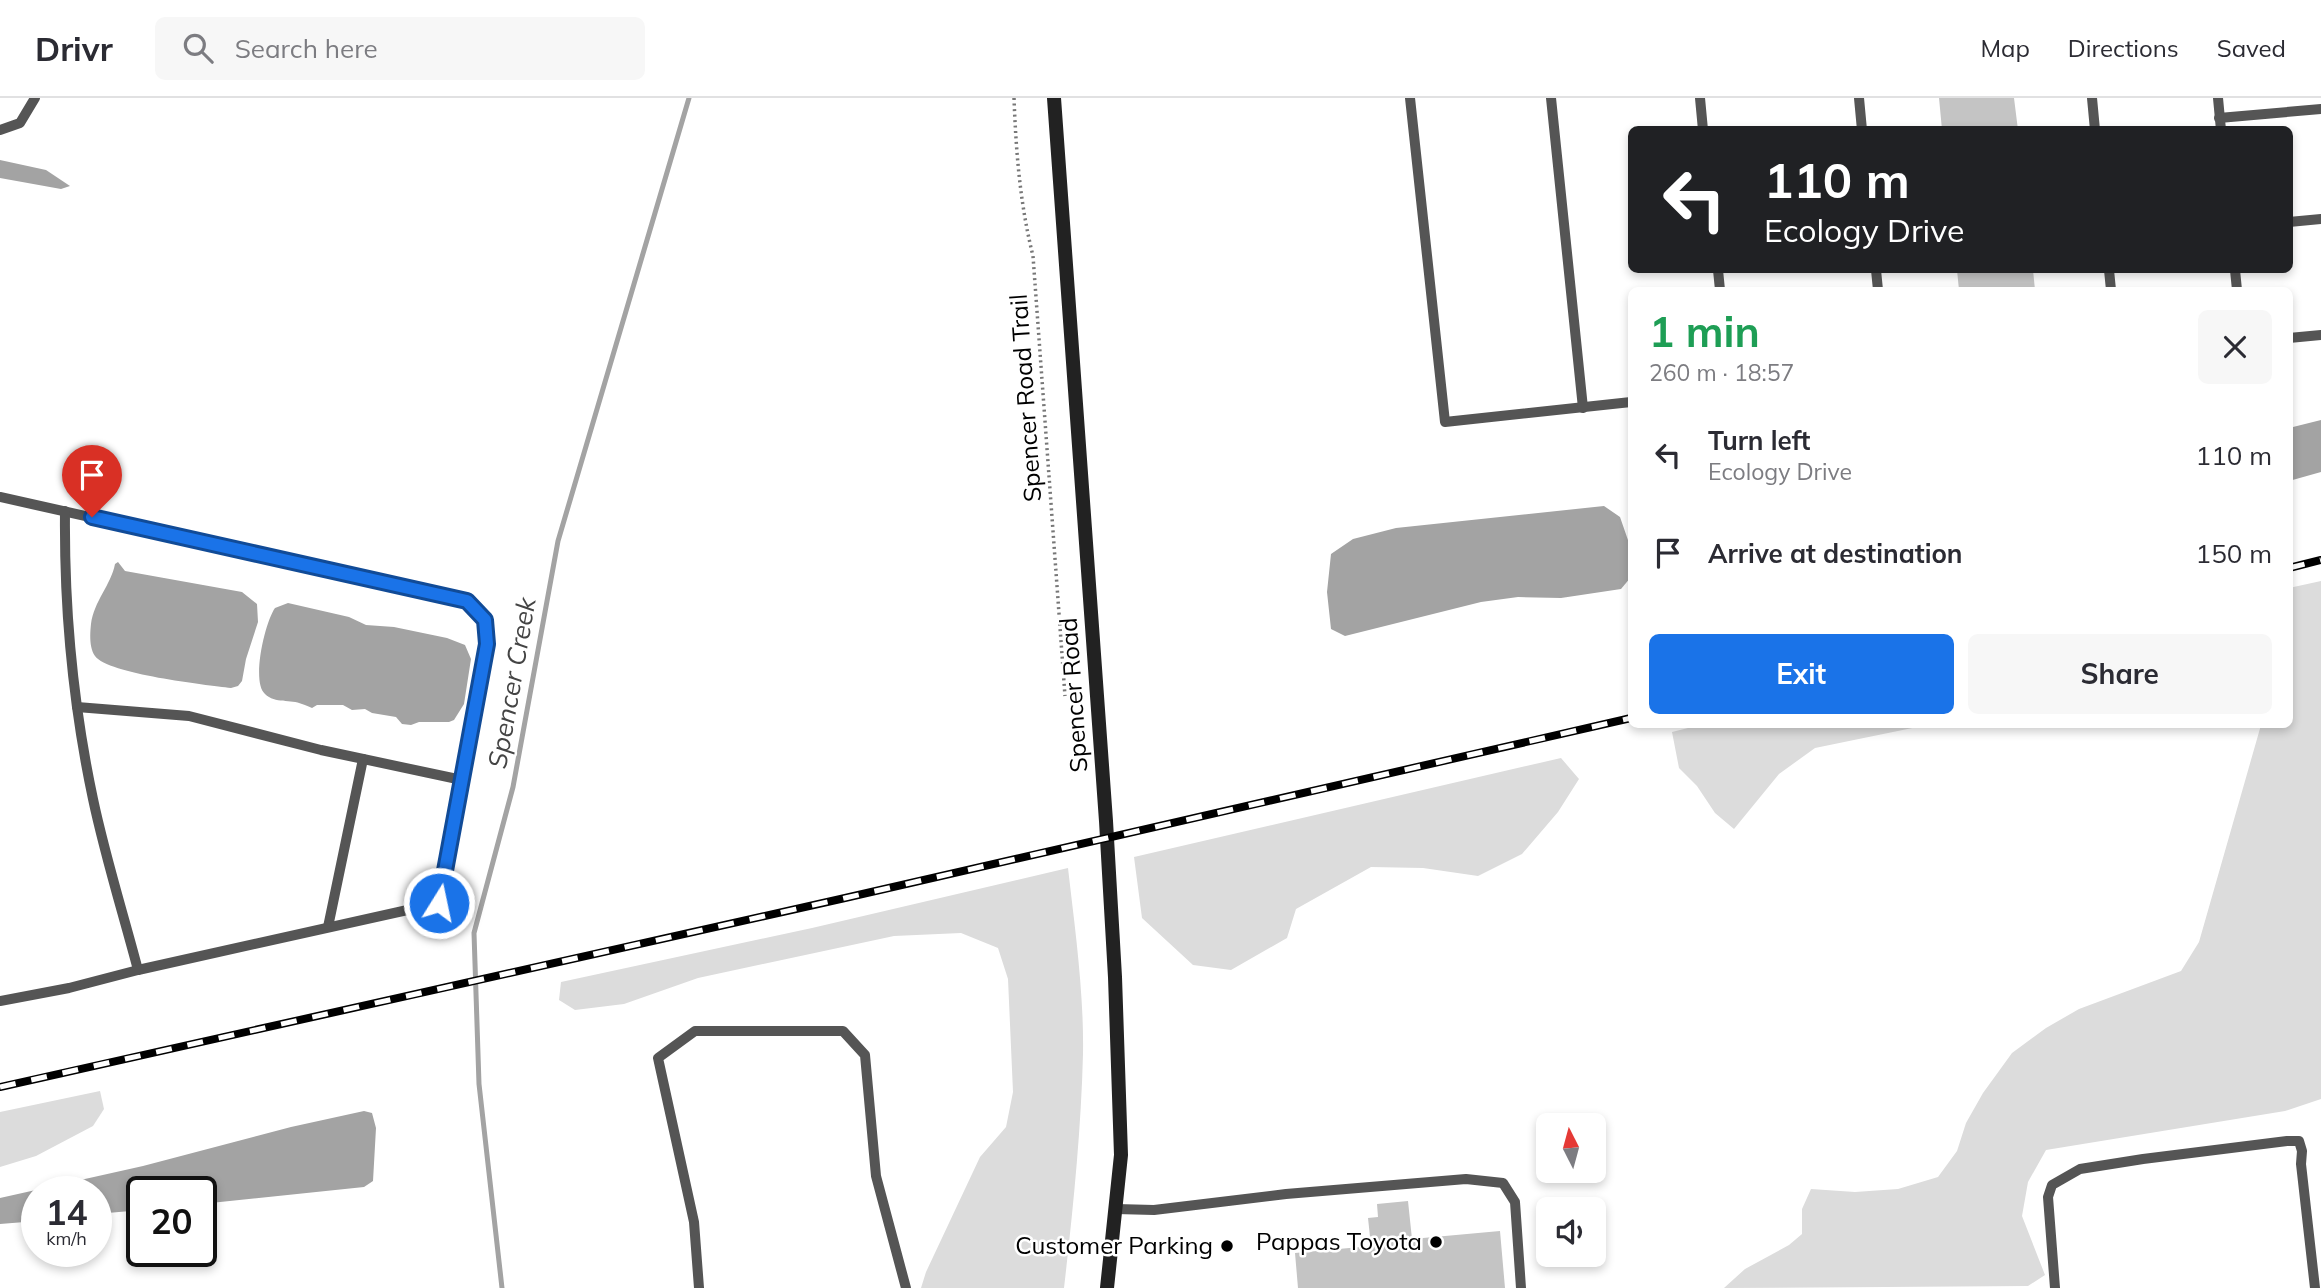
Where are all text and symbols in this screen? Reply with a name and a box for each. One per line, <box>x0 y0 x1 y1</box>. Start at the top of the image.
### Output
search box <box>155 17 645 80</box>
text: Drivr <box>35 28 113 69</box>
icon: search <box>179 29 217 67</box>
text: Search here <box>235 32 378 65</box>
text: Map <box>1980 33 2030 63</box>
text: Directions <box>2068 33 2179 63</box>
text: Saved <box>2217 33 2286 63</box>
text: 110 m <box>1764 149 1910 210</box>
icon: left <box>1649 154 1740 245</box>
text: Ecology Drive <box>1764 210 1964 250</box>
street label: Spencer Road Trail <box>1003 293 1047 503</box>
text: 1 min <box>1649 305 1760 358</box>
button: close <box>2198 310 2272 384</box>
text: 260 m · 18:57 <box>1649 358 1794 387</box>
text: Turn left <box>1708 424 1810 457</box>
icon: left <box>1649 436 1687 474</box>
text: 110 m <box>2196 439 2272 472</box>
pin <box>62 445 122 517</box>
icon: arrive <box>73 456 111 494</box>
text: Ecology Drive <box>1708 457 1852 486</box>
icon: arrive <box>1649 534 1687 572</box>
text: Arrive at destination <box>1708 537 1963 570</box>
text: 150 m <box>2196 537 2272 570</box>
water label: Spencer Creek <box>480 594 543 771</box>
street label: Spencer Road <box>1053 617 1093 773</box>
button: Exit <box>1649 634 1954 714</box>
button: Share <box>1968 634 2272 714</box>
position arrow <box>402 866 476 940</box>
north arrow <box>1536 1113 1606 1183</box>
map controls <box>1536 1113 1606 1267</box>
speed limit sign: 20 <box>126 1176 217 1267</box>
text: 14 <box>45 1190 88 1234</box>
button: sound <box>1536 1197 1606 1267</box>
place label: Pappas Toyota <box>1256 1226 1422 1256</box>
text: km/h <box>46 1227 87 1250</box>
place label: Customer Parking <box>1015 1230 1213 1260</box>
marker: Pappas Toyota <box>1428 1234 1444 1250</box>
marker: Customer Parking <box>1219 1238 1235 1254</box>

